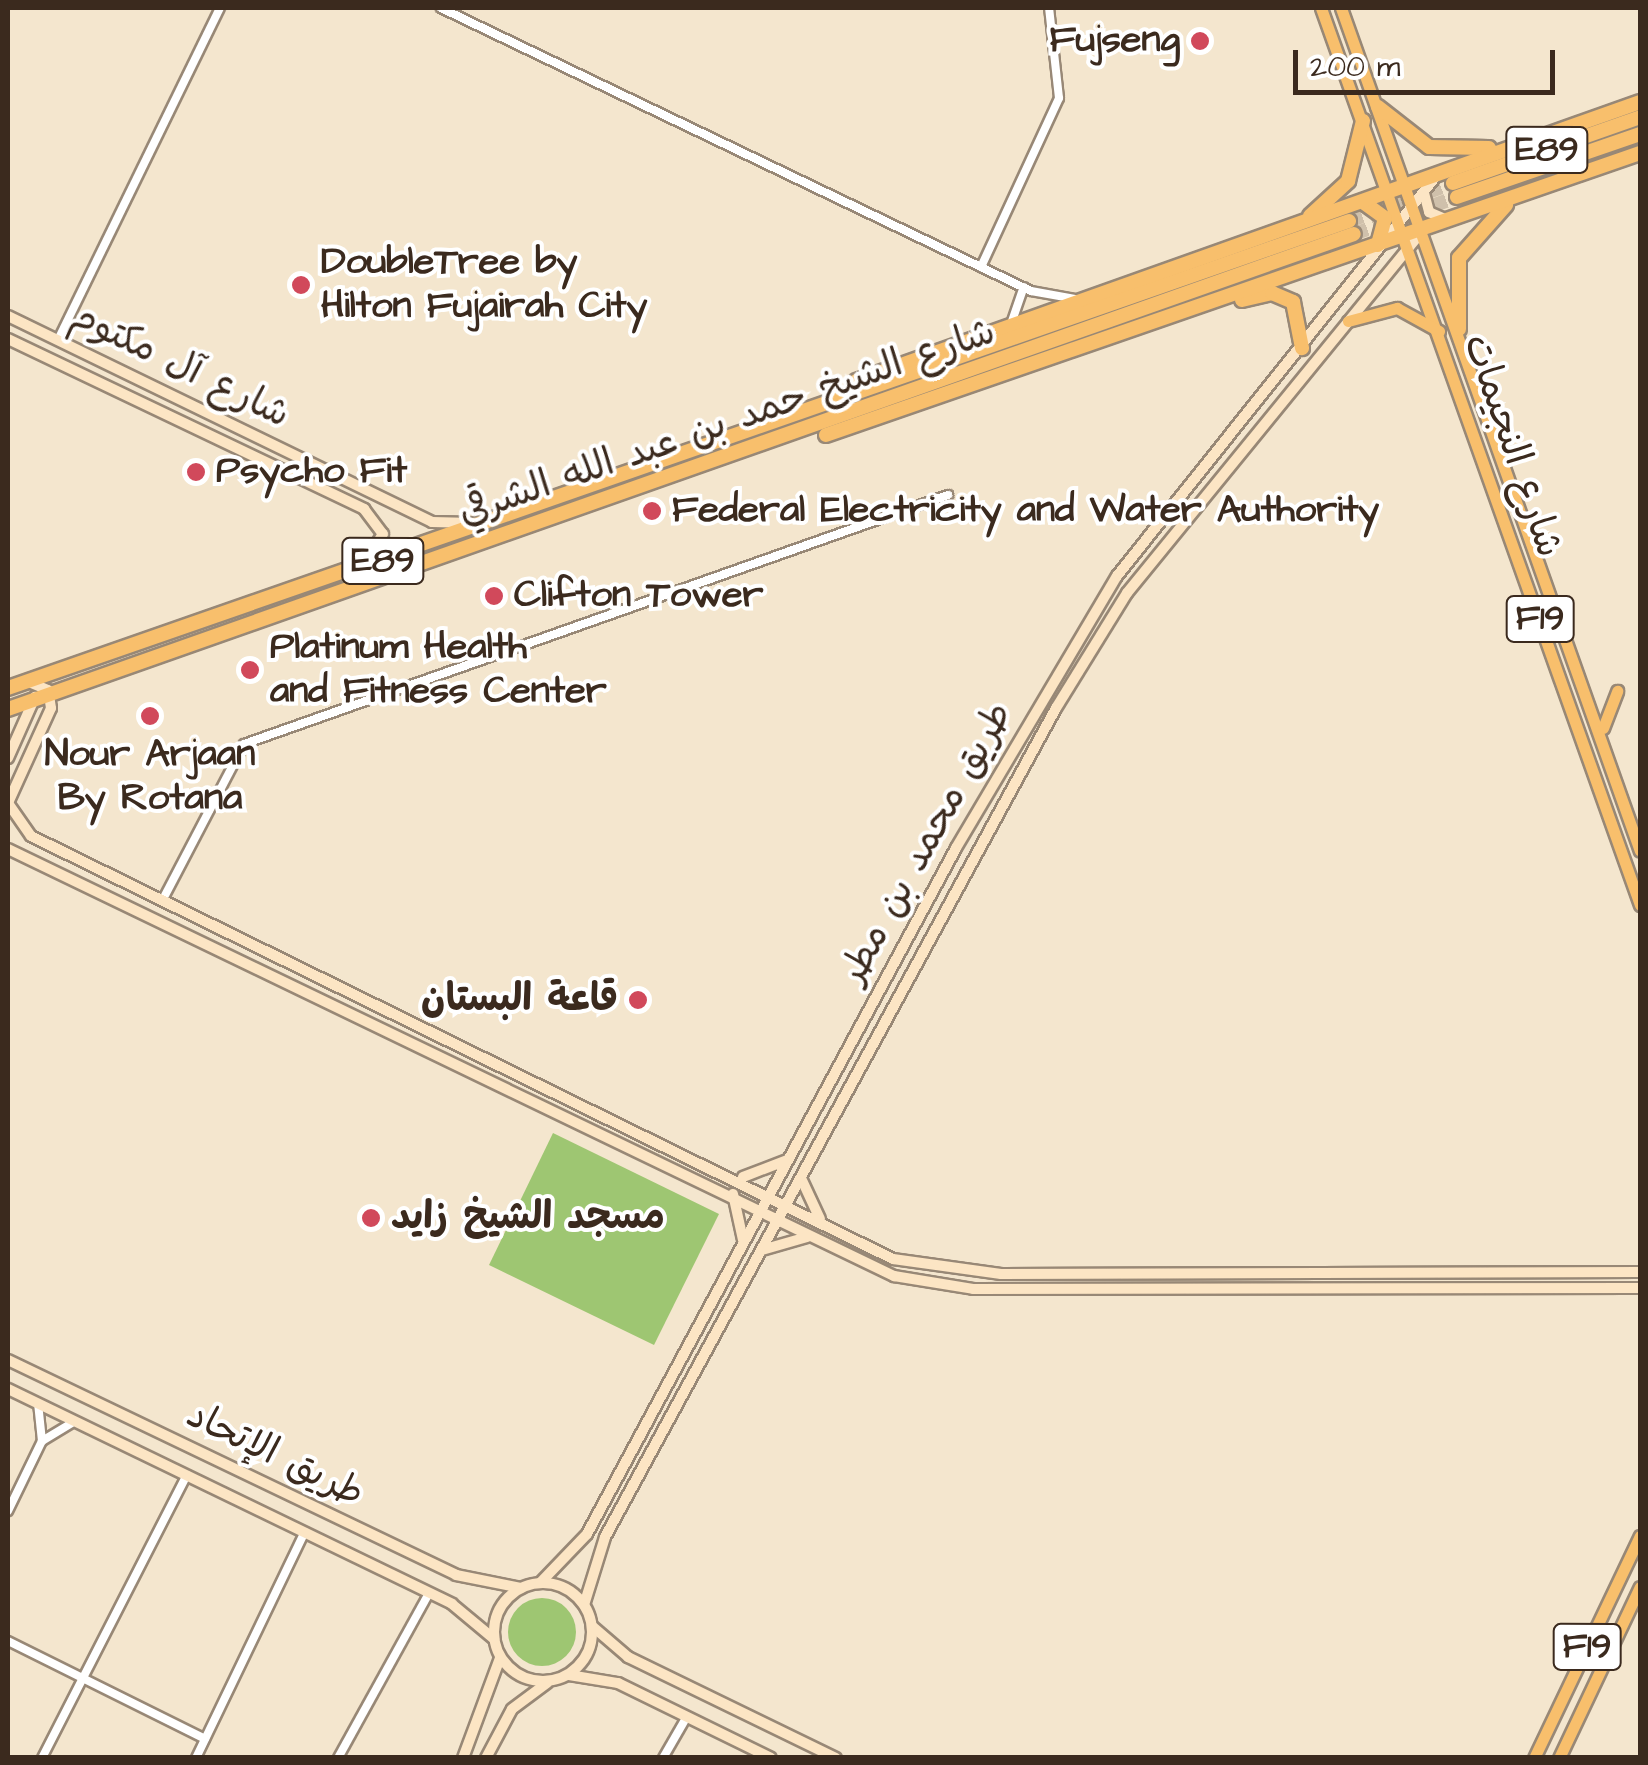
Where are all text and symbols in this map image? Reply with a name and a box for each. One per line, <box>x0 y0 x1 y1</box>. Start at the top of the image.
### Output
place label: Fujseng <box>1049 18 1180 64</box>
marker: Fujseng <box>1189 30 1211 52</box>
scale bar <box>1298 30 1560 92</box>
text: 200 m <box>1310 46 1400 88</box>
road number: E89 <box>1504 120 1590 180</box>
place label: DoubleTree by Hilton Fujairah City <box>321 240 647 330</box>
marker: DoubleTree by Hilton Fujairah City <box>290 274 312 296</box>
street label: شارع آل مكتوم <box>63 293 297 439</box>
street label: شارع الشيخ حمد بن عبد الله الشرقي <box>453 310 1001 536</box>
street label: شارع النجيمات <box>1453 329 1571 563</box>
place label: Psycho Fit <box>216 449 407 495</box>
marker: Psycho Fit <box>185 461 207 483</box>
place label: Federal Electricity and Water Authority <box>672 488 1379 534</box>
marker: Federal Electricity and Water Authority <box>641 500 663 522</box>
road number: E89 <box>340 531 426 591</box>
place label: Clifton Tower <box>514 573 763 619</box>
marker: Clifton Tower <box>483 585 505 607</box>
road number: F19 <box>1505 589 1575 649</box>
place label: Platinum Health and Fitness Center <box>270 625 607 714</box>
marker: Platinum Health and Fitness Center <box>239 659 261 681</box>
street label: طريق محمد بن مطر <box>831 695 1023 991</box>
marker: Nour Arjaan By Rotana <box>139 705 161 727</box>
place label: Nour Arjaan By Rotana <box>45 732 255 822</box>
place label: قاعة البستان <box>421 977 618 1023</box>
marker: قاعة البستان <box>627 989 649 1011</box>
place label: مسجد الشيخ زايد <box>391 1195 665 1241</box>
marker: مسجد الشيخ زايد <box>360 1207 382 1229</box>
street label: طريق اﻹتحاد <box>179 1393 371 1517</box>
road number: F19 <box>1552 1617 1622 1677</box>

